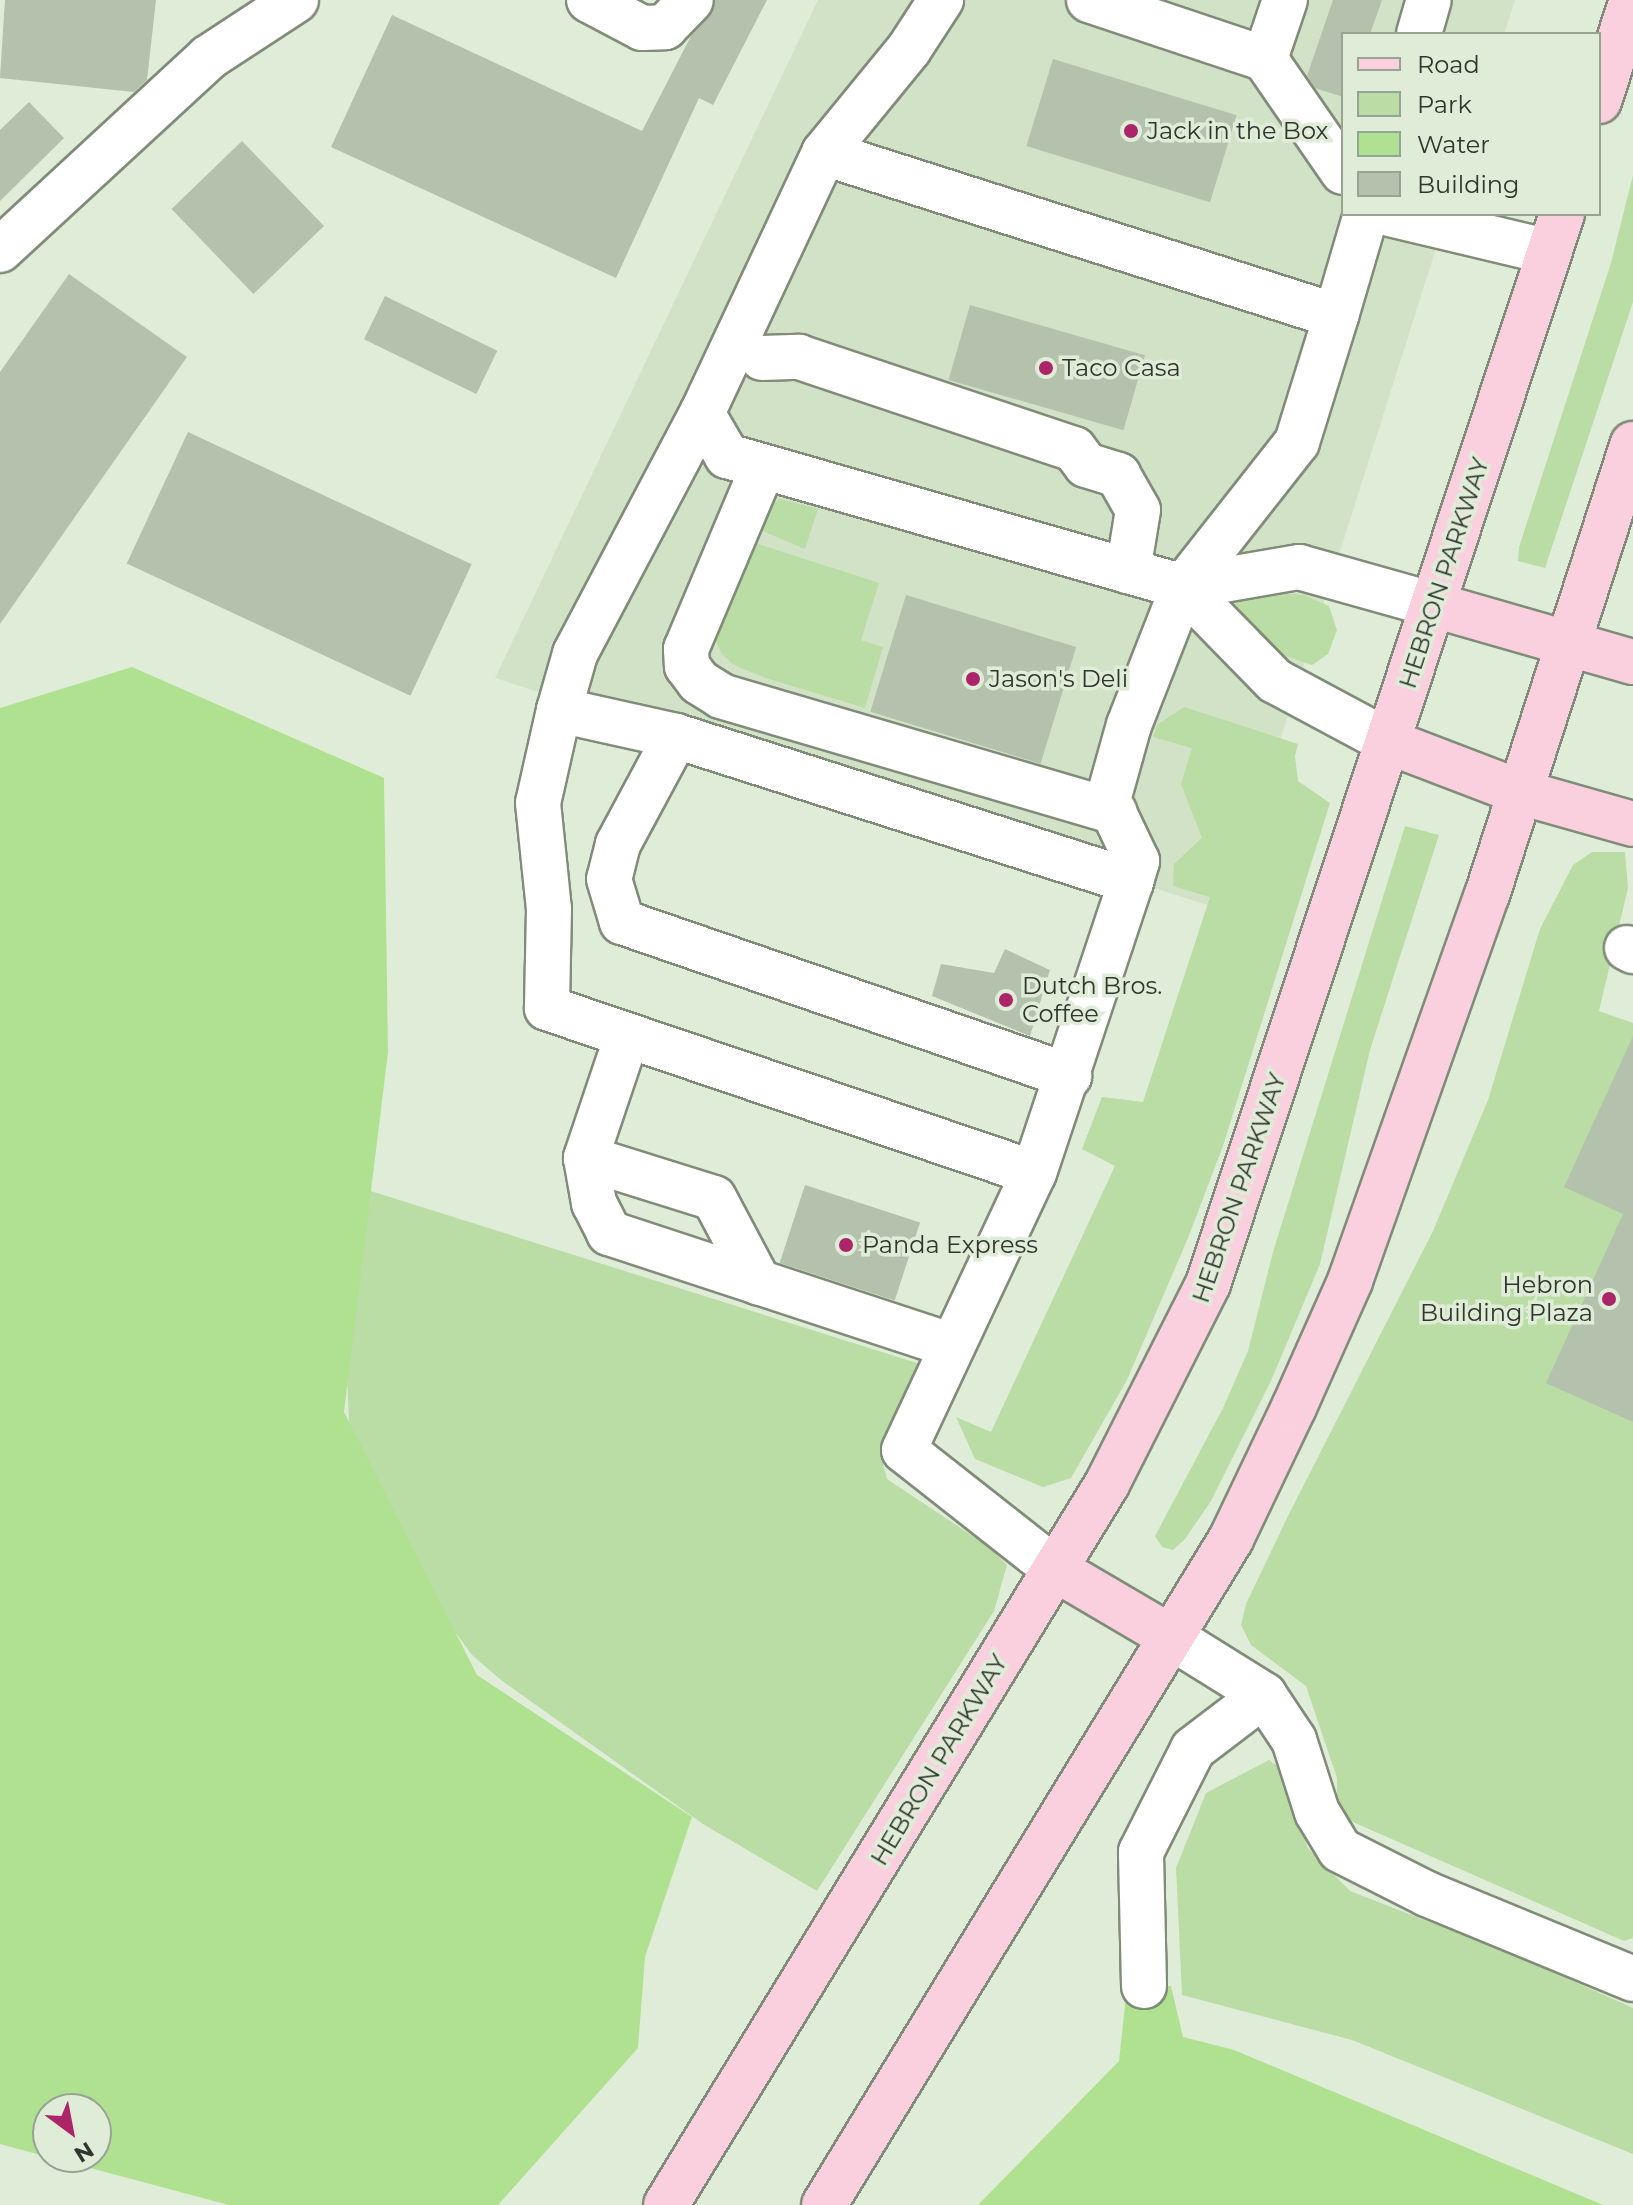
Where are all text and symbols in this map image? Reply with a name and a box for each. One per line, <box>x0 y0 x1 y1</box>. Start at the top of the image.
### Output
legend <box>1341 32 1601 216</box>
text: Road <box>1417 50 1480 79</box>
text: Park <box>1417 90 1472 119</box>
place label: Jack in the Box <box>1147 117 1328 145</box>
marker: Jack in the Box <box>1122 122 1140 140</box>
text: Water <box>1417 130 1490 159</box>
text: Building <box>1417 170 1520 199</box>
place label: Taco Casa <box>1062 354 1181 382</box>
marker: Taco Casa <box>1037 359 1055 377</box>
street label: HEBRON PARKWAY <box>1393 454 1495 692</box>
place label: Jason's Deli <box>989 665 1128 693</box>
marker: Jason's Deli <box>964 670 982 688</box>
place label: Dutch Bros. Coffee <box>1022 972 1162 1028</box>
marker: Dutch Bros. Coffee <box>997 991 1015 1009</box>
street label: HEBRON PARKWAY <box>1186 1069 1292 1307</box>
place label: Panda Express <box>862 1231 1038 1259</box>
marker: Panda Express <box>837 1236 855 1254</box>
place label: Hebron Building Plaza <box>1420 1271 1593 1327</box>
marker: Hebron Building Plaza <box>1600 1290 1618 1308</box>
street label: HEBRON PARKWAY <box>865 1649 1013 1871</box>
north arrow <box>32 2093 112 2173</box>
text: N <box>69 2136 99 2168</box>

